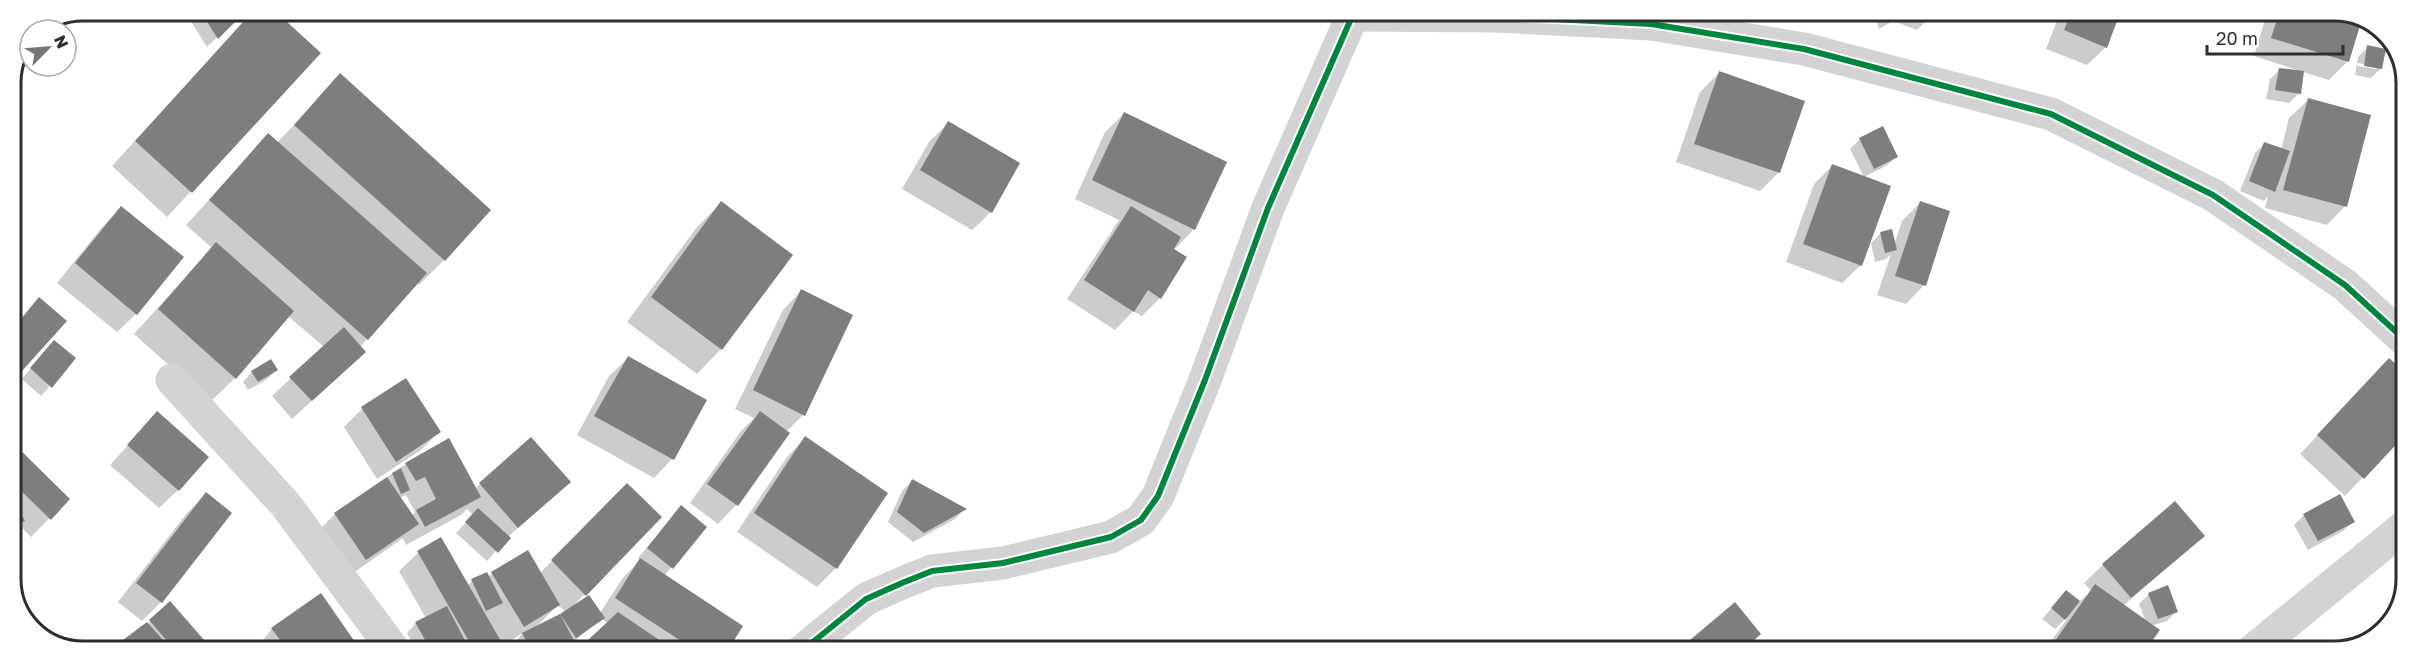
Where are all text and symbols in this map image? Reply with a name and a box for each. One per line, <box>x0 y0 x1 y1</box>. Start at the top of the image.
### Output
north arrow <box>18 18 78 78</box>
scale bar <box>2207 18 2344 56</box>
text: 20 m <box>2216 27 2258 49</box>
text: N <box>50 32 73 51</box>

